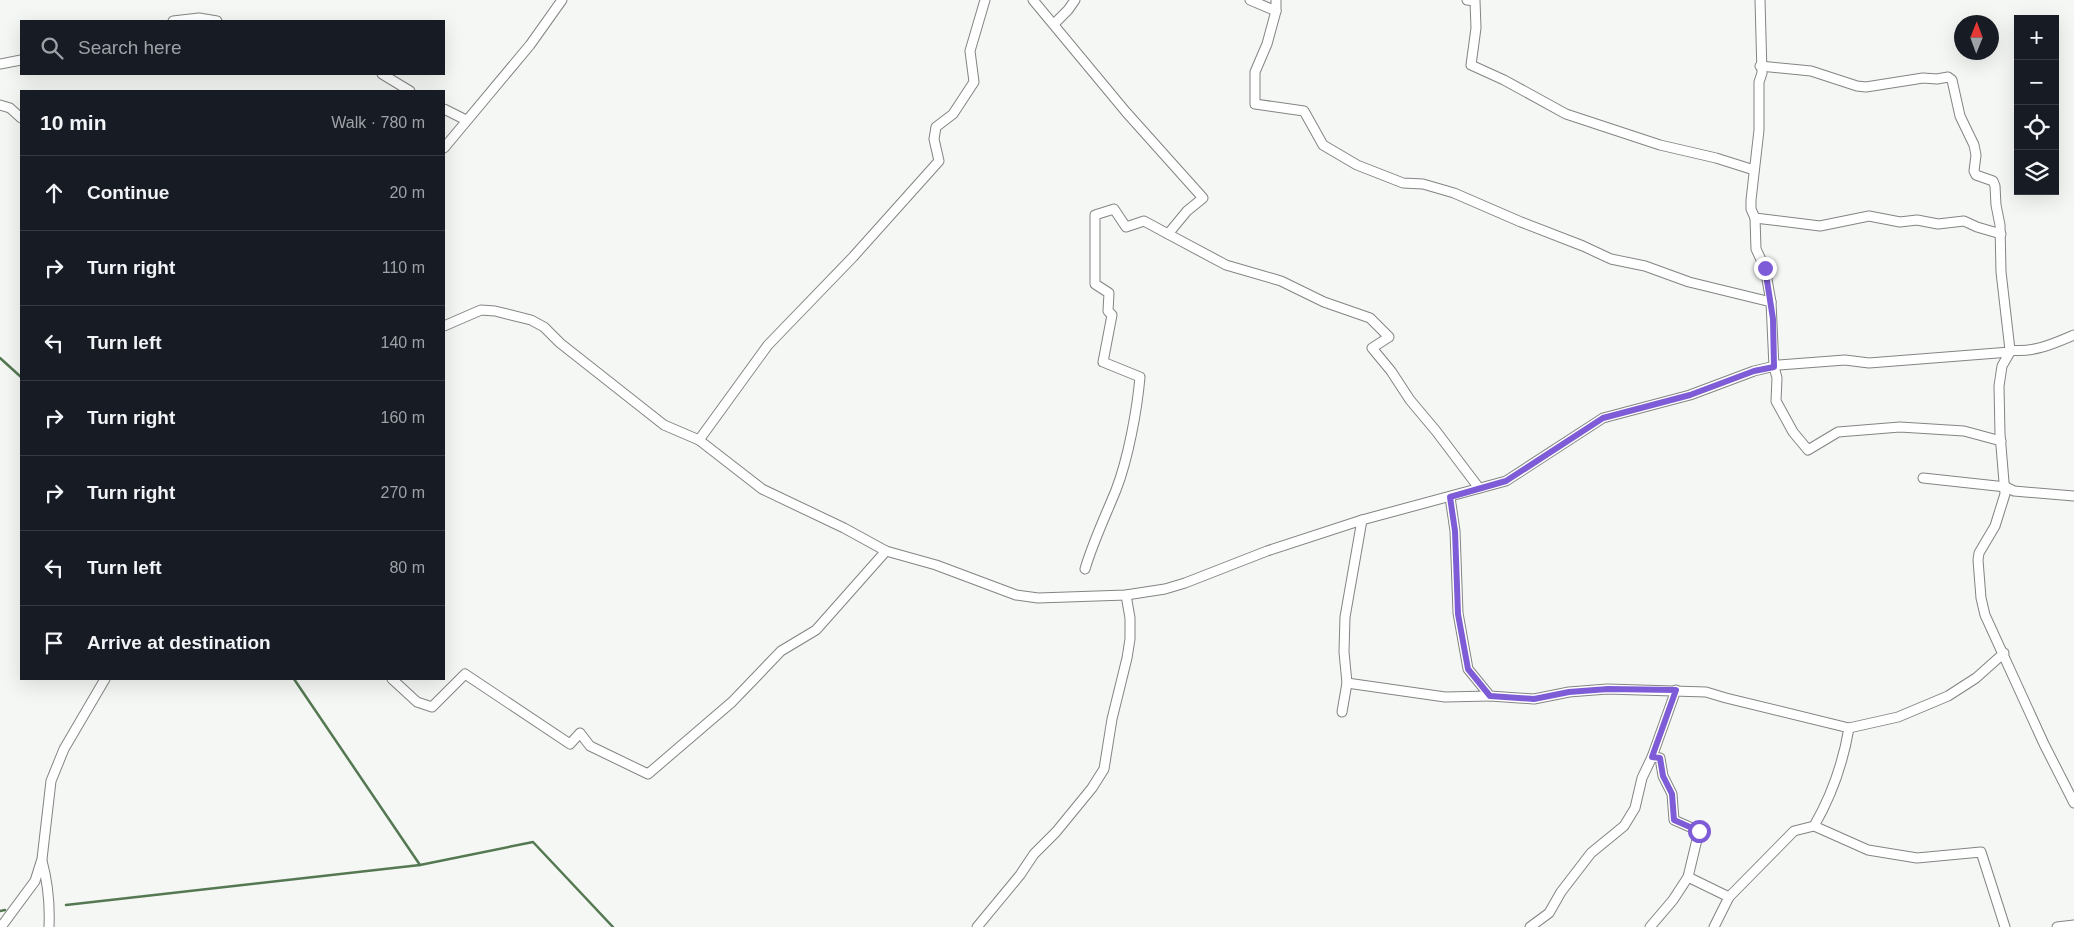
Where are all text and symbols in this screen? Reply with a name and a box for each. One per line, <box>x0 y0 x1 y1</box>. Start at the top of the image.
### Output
north arrow <box>1954 15 1999 60</box>
map controls <box>2014 15 2059 195</box>
button: + <box>2014 15 2059 60</box>
search box <box>20 20 445 75</box>
icon: search <box>38 34 66 62</box>
text: Search here <box>78 37 182 58</box>
button: − <box>2014 60 2059 105</box>
button: locate <box>2014 105 2059 150</box>
text: 10 min <box>40 111 107 134</box>
text: Walk · 780 m <box>331 114 425 131</box>
button: layers <box>2014 150 2059 195</box>
icon: ahead <box>40 179 68 207</box>
text: Continue <box>87 182 169 203</box>
text: 20 m <box>389 184 425 201</box>
icon: right <box>40 254 68 282</box>
text: Turn right <box>87 257 175 278</box>
route end <box>1754 257 1777 280</box>
text: 110 m <box>382 259 425 276</box>
icon: left <box>40 329 68 357</box>
text: Turn left <box>87 332 162 353</box>
text: 140 m <box>381 334 425 351</box>
icon: right <box>40 404 68 432</box>
text: Turn right <box>87 407 175 428</box>
text: 160 m <box>381 409 425 426</box>
icon: right <box>40 479 68 507</box>
text: Turn right <box>87 482 175 503</box>
text: 270 m <box>381 484 425 501</box>
icon: left <box>40 554 68 582</box>
text: Turn left <box>87 557 162 578</box>
text: 80 m <box>389 559 425 576</box>
icon: arrive <box>40 629 68 657</box>
text: Arrive at destination <box>87 632 271 653</box>
route start <box>1688 820 1711 843</box>

